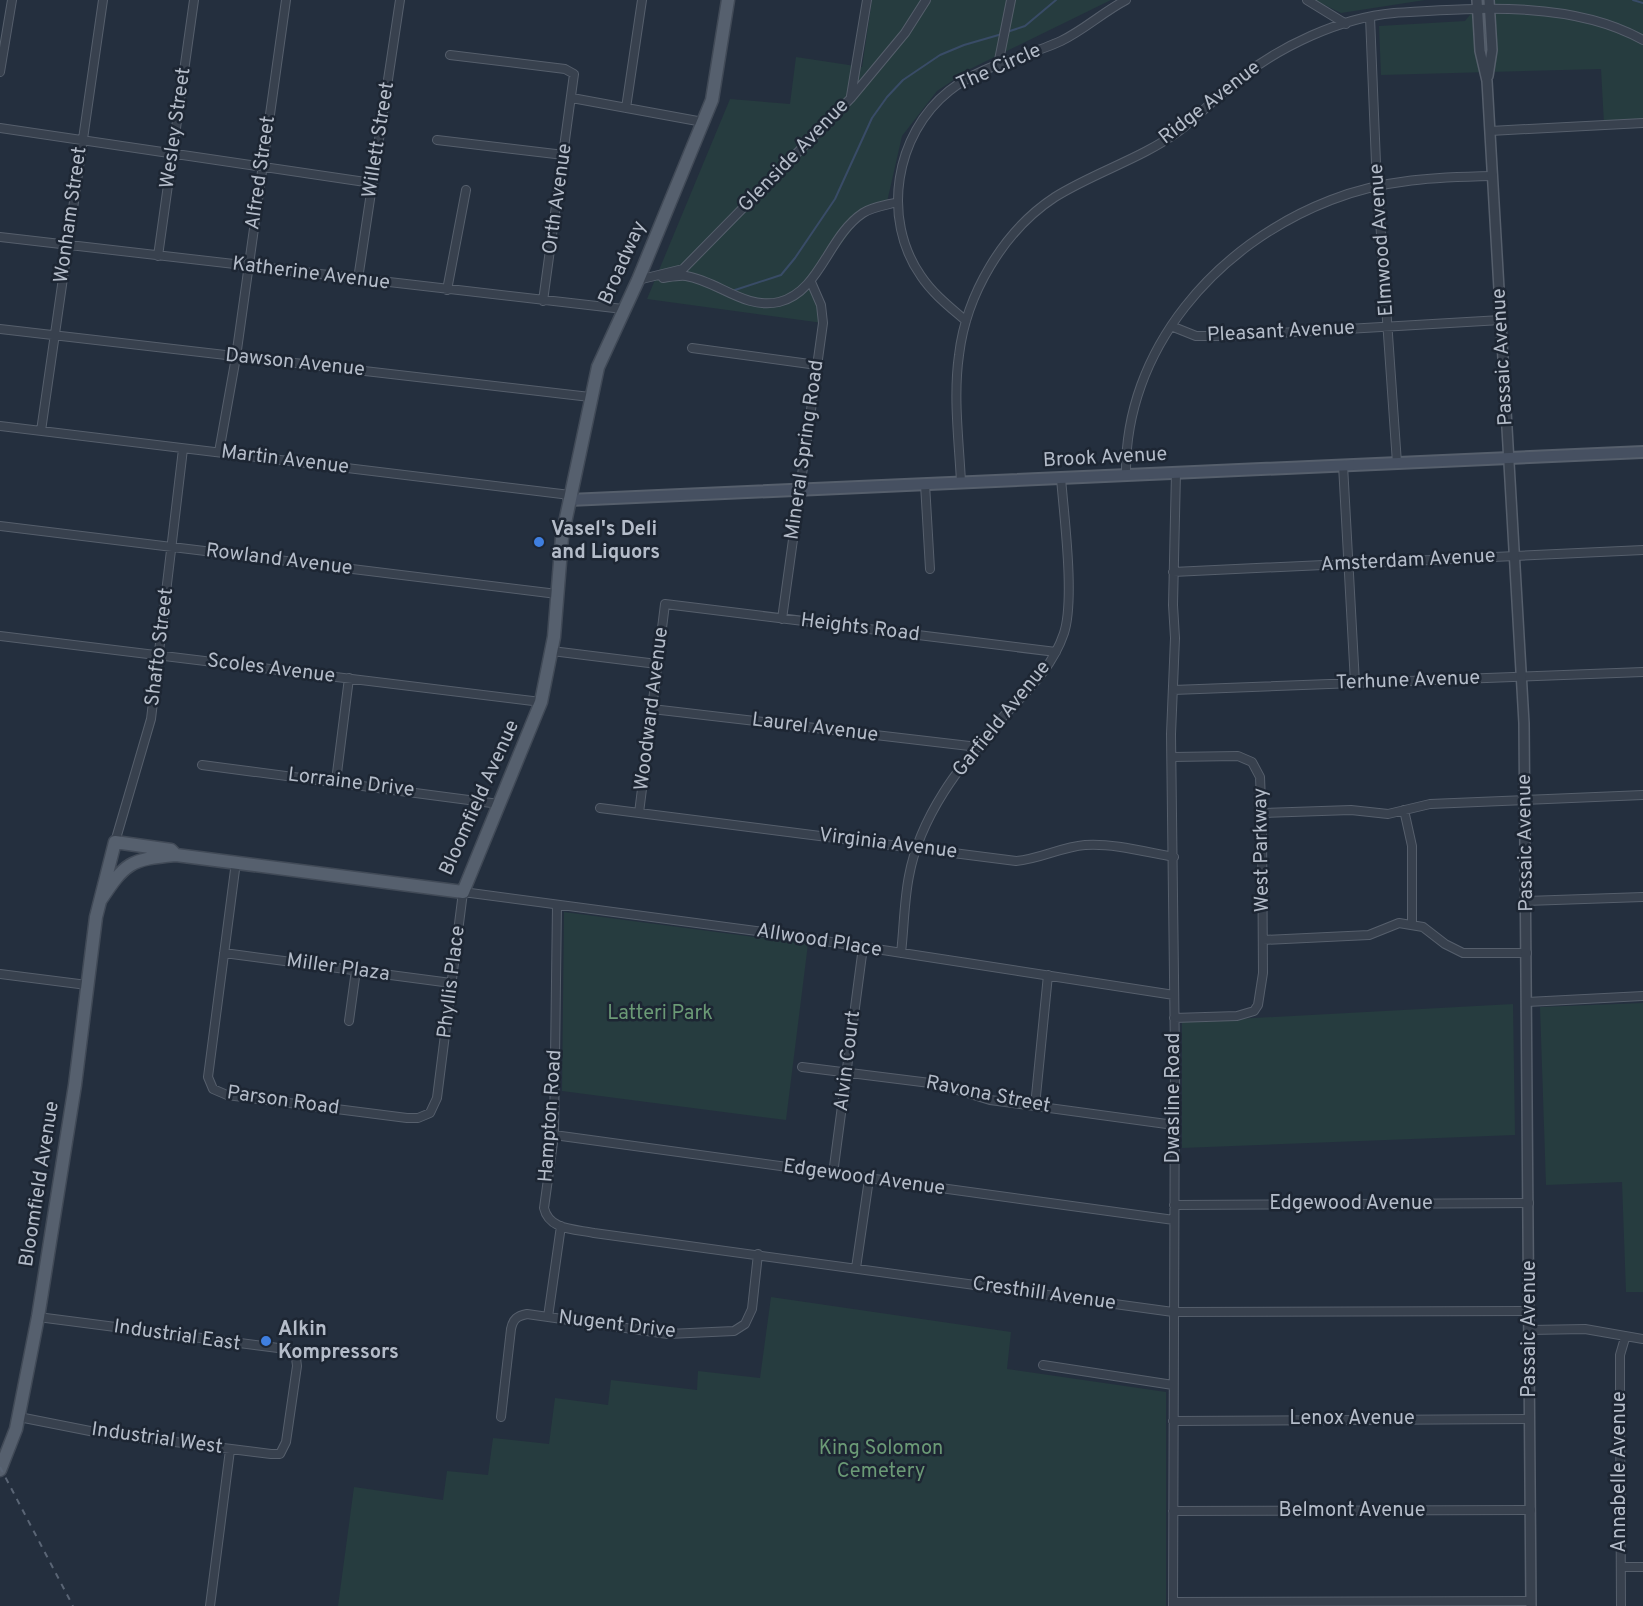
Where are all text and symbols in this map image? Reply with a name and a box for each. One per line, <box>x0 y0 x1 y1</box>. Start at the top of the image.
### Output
street label: The Circle <box>953 38 1045 98</box>
street label: Ridge Avenue <box>1154 55 1266 151</box>
street label: Wesley Street <box>155 66 197 190</box>
street label: Willett Street <box>357 80 401 200</box>
street label: Glenside Avenue <box>733 94 855 218</box>
street label: Alfred Street <box>240 114 282 232</box>
street label: Orth Avenue <box>537 142 579 256</box>
street label: Wonham Street <box>49 145 93 285</box>
street label: Elmwood Avenue <box>1364 163 1400 317</box>
street label: Broadway <box>593 217 653 309</box>
street label: Katherine Avenue <box>231 251 391 297</box>
street label: Passaic Avenue <box>1486 288 1520 426</box>
street label: Pleasant Avenue <box>1206 315 1356 349</box>
street label: Dawson Avenue <box>224 343 366 383</box>
street label: Mineral Spring Road <box>780 358 830 542</box>
street label: Martin Avenue <box>220 439 350 481</box>
street label: Brook Avenue <box>1042 442 1168 474</box>
place label: Vasel's Deli and Liquors <box>551 517 660 566</box>
marker: Vasel's Deli and Liquors <box>532 535 546 549</box>
street label: Rowland Avenue <box>204 538 354 582</box>
street label: Amsterdam Avenue <box>1320 543 1496 579</box>
street label: Shafto Street <box>140 586 180 708</box>
street label: Heights Road <box>799 608 921 648</box>
street label: Woodward Avenue <box>629 626 675 792</box>
street label: Scoles Avenue <box>205 648 337 690</box>
street label: Garfield Avenue <box>947 656 1057 782</box>
street label: Terhune Avenue <box>1335 665 1481 697</box>
street label: Laurel Avenue <box>750 707 880 749</box>
street label: Bloomfield Avenue <box>434 716 526 880</box>
street label: Lorraine Drive <box>286 762 416 804</box>
street label: Passaic Avenue <box>1512 774 1540 912</box>
street label: West Parkway <box>1248 788 1276 912</box>
street label: Virginia Avenue <box>817 823 959 865</box>
street label: Allwood Place <box>754 918 884 964</box>
street label: Phyllis Place <box>432 924 472 1040</box>
street label: Miller Plaza <box>285 948 391 988</box>
park label: Latteri Park <box>607 1001 713 1027</box>
street label: Alvin Court <box>829 1009 867 1113</box>
street label: Dwasline Road <box>1161 1032 1187 1164</box>
street label: Hampton Road <box>533 1049 569 1183</box>
street label: Ravona Street <box>923 1070 1053 1120</box>
street label: Parson Road <box>225 1080 341 1122</box>
street label: Bloomfield Avenue <box>14 1099 66 1269</box>
street label: Edgewood Avenue <box>781 1154 947 1202</box>
street label: Edgewood Avenue <box>1269 1191 1433 1217</box>
street label: Passaic Avenue <box>1517 1260 1543 1398</box>
street label: Cresthill Avenue <box>971 1271 1117 1317</box>
street label: Nugent Drive <box>557 1305 677 1345</box>
street label: Industrial East <box>112 1314 242 1358</box>
place label: Alkin Kompressors <box>278 1317 399 1366</box>
marker: Alkin Kompressors <box>259 1334 273 1348</box>
street label: Annabelle Avenue <box>1607 1391 1633 1553</box>
street label: Lenox Avenue <box>1289 1406 1415 1432</box>
street label: Industrial West <box>90 1417 224 1461</box>
park label: King Solomon Cemetery <box>819 1436 943 1485</box>
street label: Belmont Avenue <box>1279 1498 1425 1524</box>

